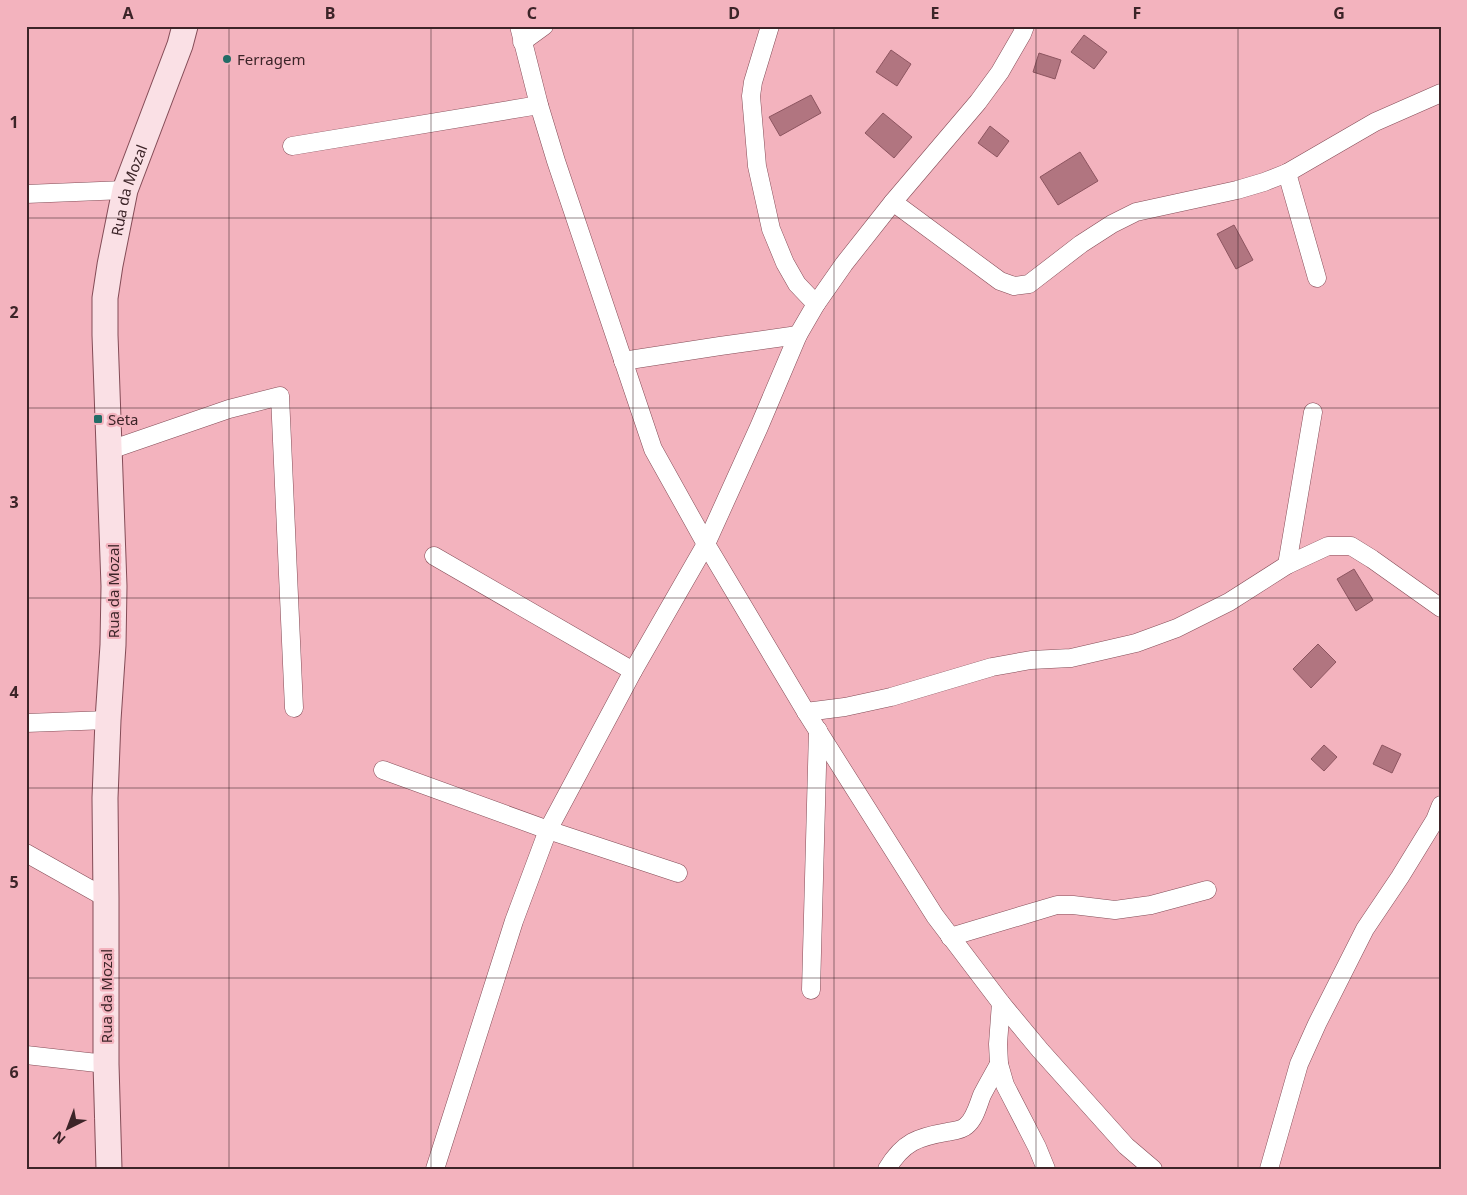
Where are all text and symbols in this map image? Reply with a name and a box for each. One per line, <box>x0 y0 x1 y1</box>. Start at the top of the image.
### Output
text: A <box>122 2 134 24</box>
text: B <box>325 2 335 24</box>
text: C <box>527 2 537 24</box>
text: D <box>728 2 740 24</box>
text: E <box>931 2 940 24</box>
text: F <box>1133 2 1141 24</box>
text: G <box>1333 2 1345 24</box>
place label: Ferragem <box>237 49 305 69</box>
marker: Ferragem <box>221 53 233 65</box>
text: 1 <box>9 111 19 133</box>
street label: Rua da Mozal <box>106 142 151 238</box>
text: 2 <box>9 301 19 323</box>
place label: Seta <box>108 409 139 429</box>
marker: Seta <box>92 413 104 425</box>
text: 3 <box>9 491 19 513</box>
street label: Rua da Mozal <box>103 544 123 638</box>
text: 4 <box>9 681 19 703</box>
text: 5 <box>9 871 19 893</box>
street label: Rua da Mozal <box>96 949 116 1043</box>
text: 6 <box>9 1061 19 1083</box>
north arrow <box>42 1102 92 1152</box>
text: N <box>48 1127 70 1149</box>

